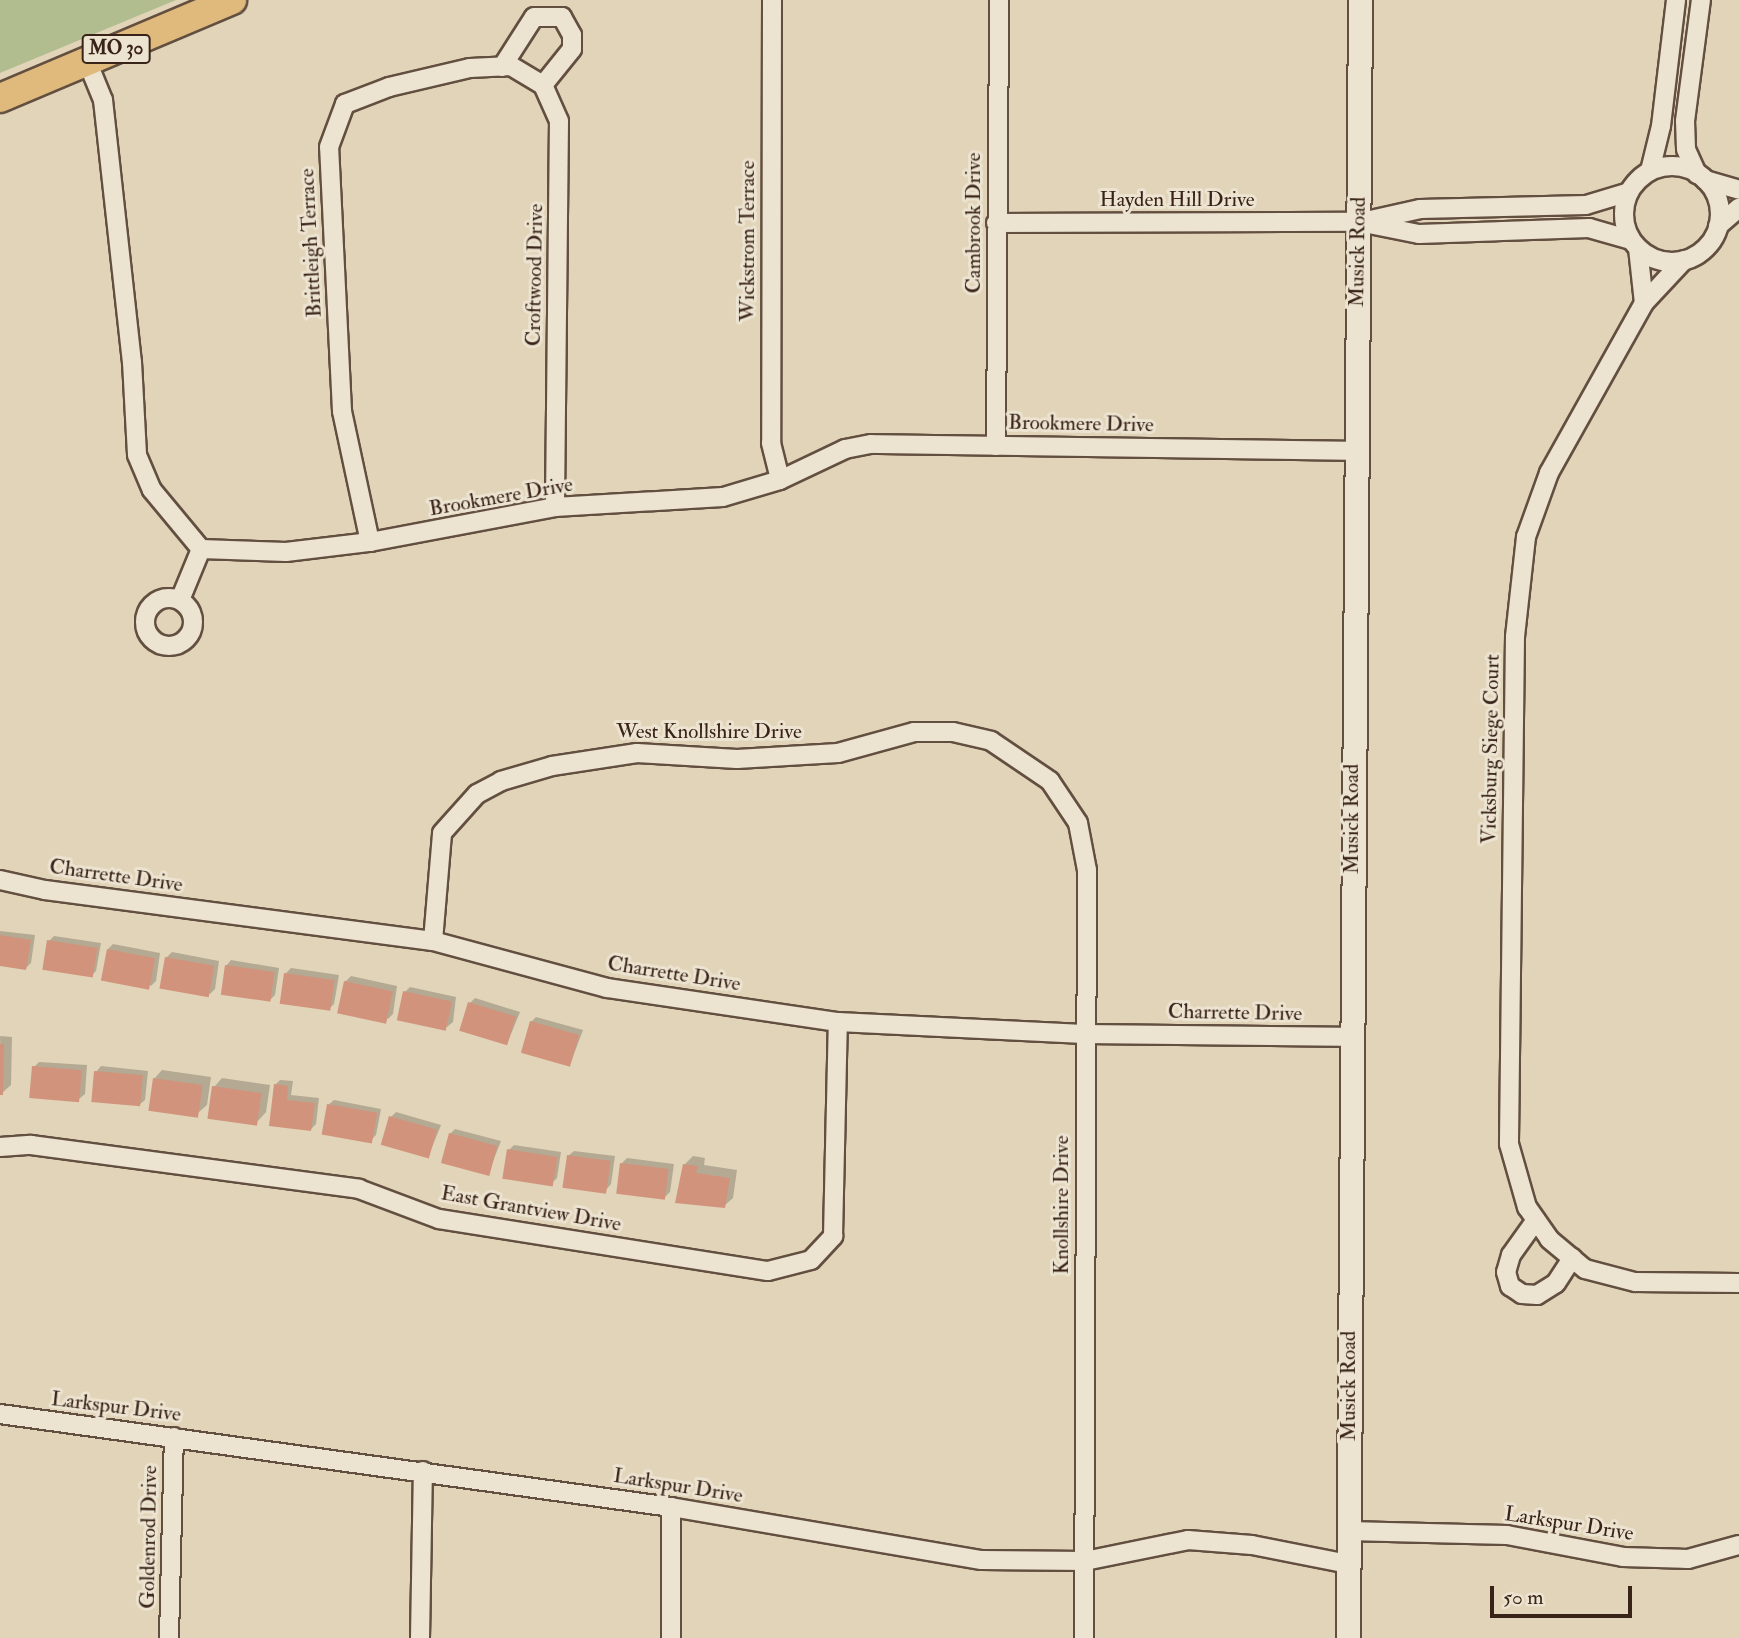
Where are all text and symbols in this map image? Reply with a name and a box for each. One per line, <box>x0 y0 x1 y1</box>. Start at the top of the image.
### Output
road number: MO 30 <box>81 34 151 64</box>
street label: Cambrook Drive <box>961 153 987 293</box>
street label: Wickstrom Terrace <box>735 160 761 322</box>
street label: Brittleigh Terrace <box>295 168 327 318</box>
street label: Hayden Hill Drive <box>1099 187 1255 213</box>
street label: Musick Road <box>1344 197 1372 307</box>
street label: Croftwood Drive <box>521 204 549 346</box>
street label: Brookmere Drive <box>1008 410 1154 438</box>
street label: Brookmere Drive <box>427 472 575 522</box>
street label: Vicksburg Siege Court <box>1477 654 1505 844</box>
street label: West Knollshire Drive <box>616 719 802 745</box>
street label: Musick Road <box>1339 764 1365 874</box>
street label: Charrette Drive <box>48 854 184 898</box>
street label: Charrette Drive <box>606 951 742 997</box>
street label: Charrette Drive <box>1168 999 1302 1027</box>
street label: Knollshire Drive <box>1049 1136 1075 1274</box>
street label: East Grantview Drive <box>439 1181 623 1237</box>
street label: Musick Road <box>1336 1331 1362 1441</box>
street label: Larkspur Drive <box>50 1387 182 1427</box>
street label: Larkspur Drive <box>612 1463 744 1509</box>
street label: Goldenrod Drive <box>135 1465 163 1609</box>
street label: Larkspur Drive <box>1503 1501 1635 1547</box>
scale bar <box>1494 1572 1636 1616</box>
text: 50 m <box>1503 1584 1544 1611</box>

